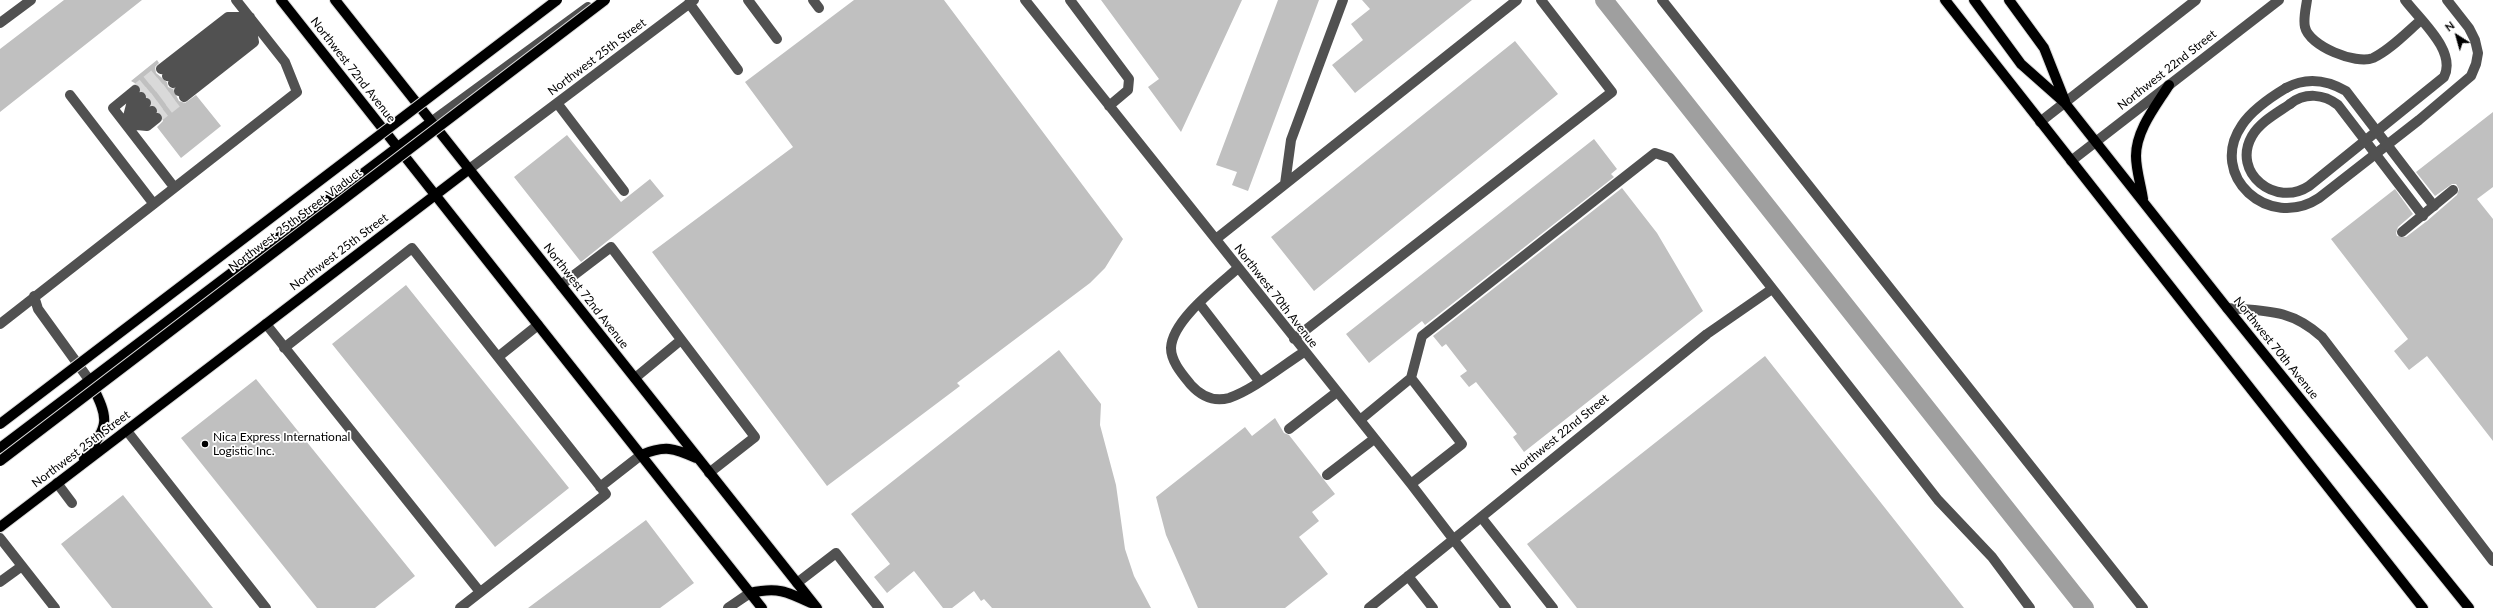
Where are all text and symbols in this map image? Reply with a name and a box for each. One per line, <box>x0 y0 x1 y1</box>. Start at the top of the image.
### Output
street label: Northwest 72nd Avenue <box>307 15 399 125</box>
street label: Northwest 25th Street <box>545 15 649 99</box>
north arrow <box>2437 16 2477 56</box>
text: N <box>2442 18 2457 34</box>
street label: Northwest 22nd Street <box>2115 27 2219 113</box>
street label: Northwest 25th Street Viaduct <box>226 165 364 275</box>
street label: Northwest 25th Street <box>287 210 391 294</box>
street label: Northwest 72nd Avenue <box>540 241 632 351</box>
street label: Northwest 70th Avenue <box>1231 241 1321 351</box>
street label: Northwest 70th Avenue <box>2230 294 2322 402</box>
street label: Northwest 22nd Street <box>1508 391 1612 479</box>
street label: Northwest 25th Street <box>29 407 133 491</box>
place label: Nica Express International Logistic Inc. <box>213 430 350 458</box>
marker: Nica Express International Logistic Inc. <box>200 439 210 449</box>

